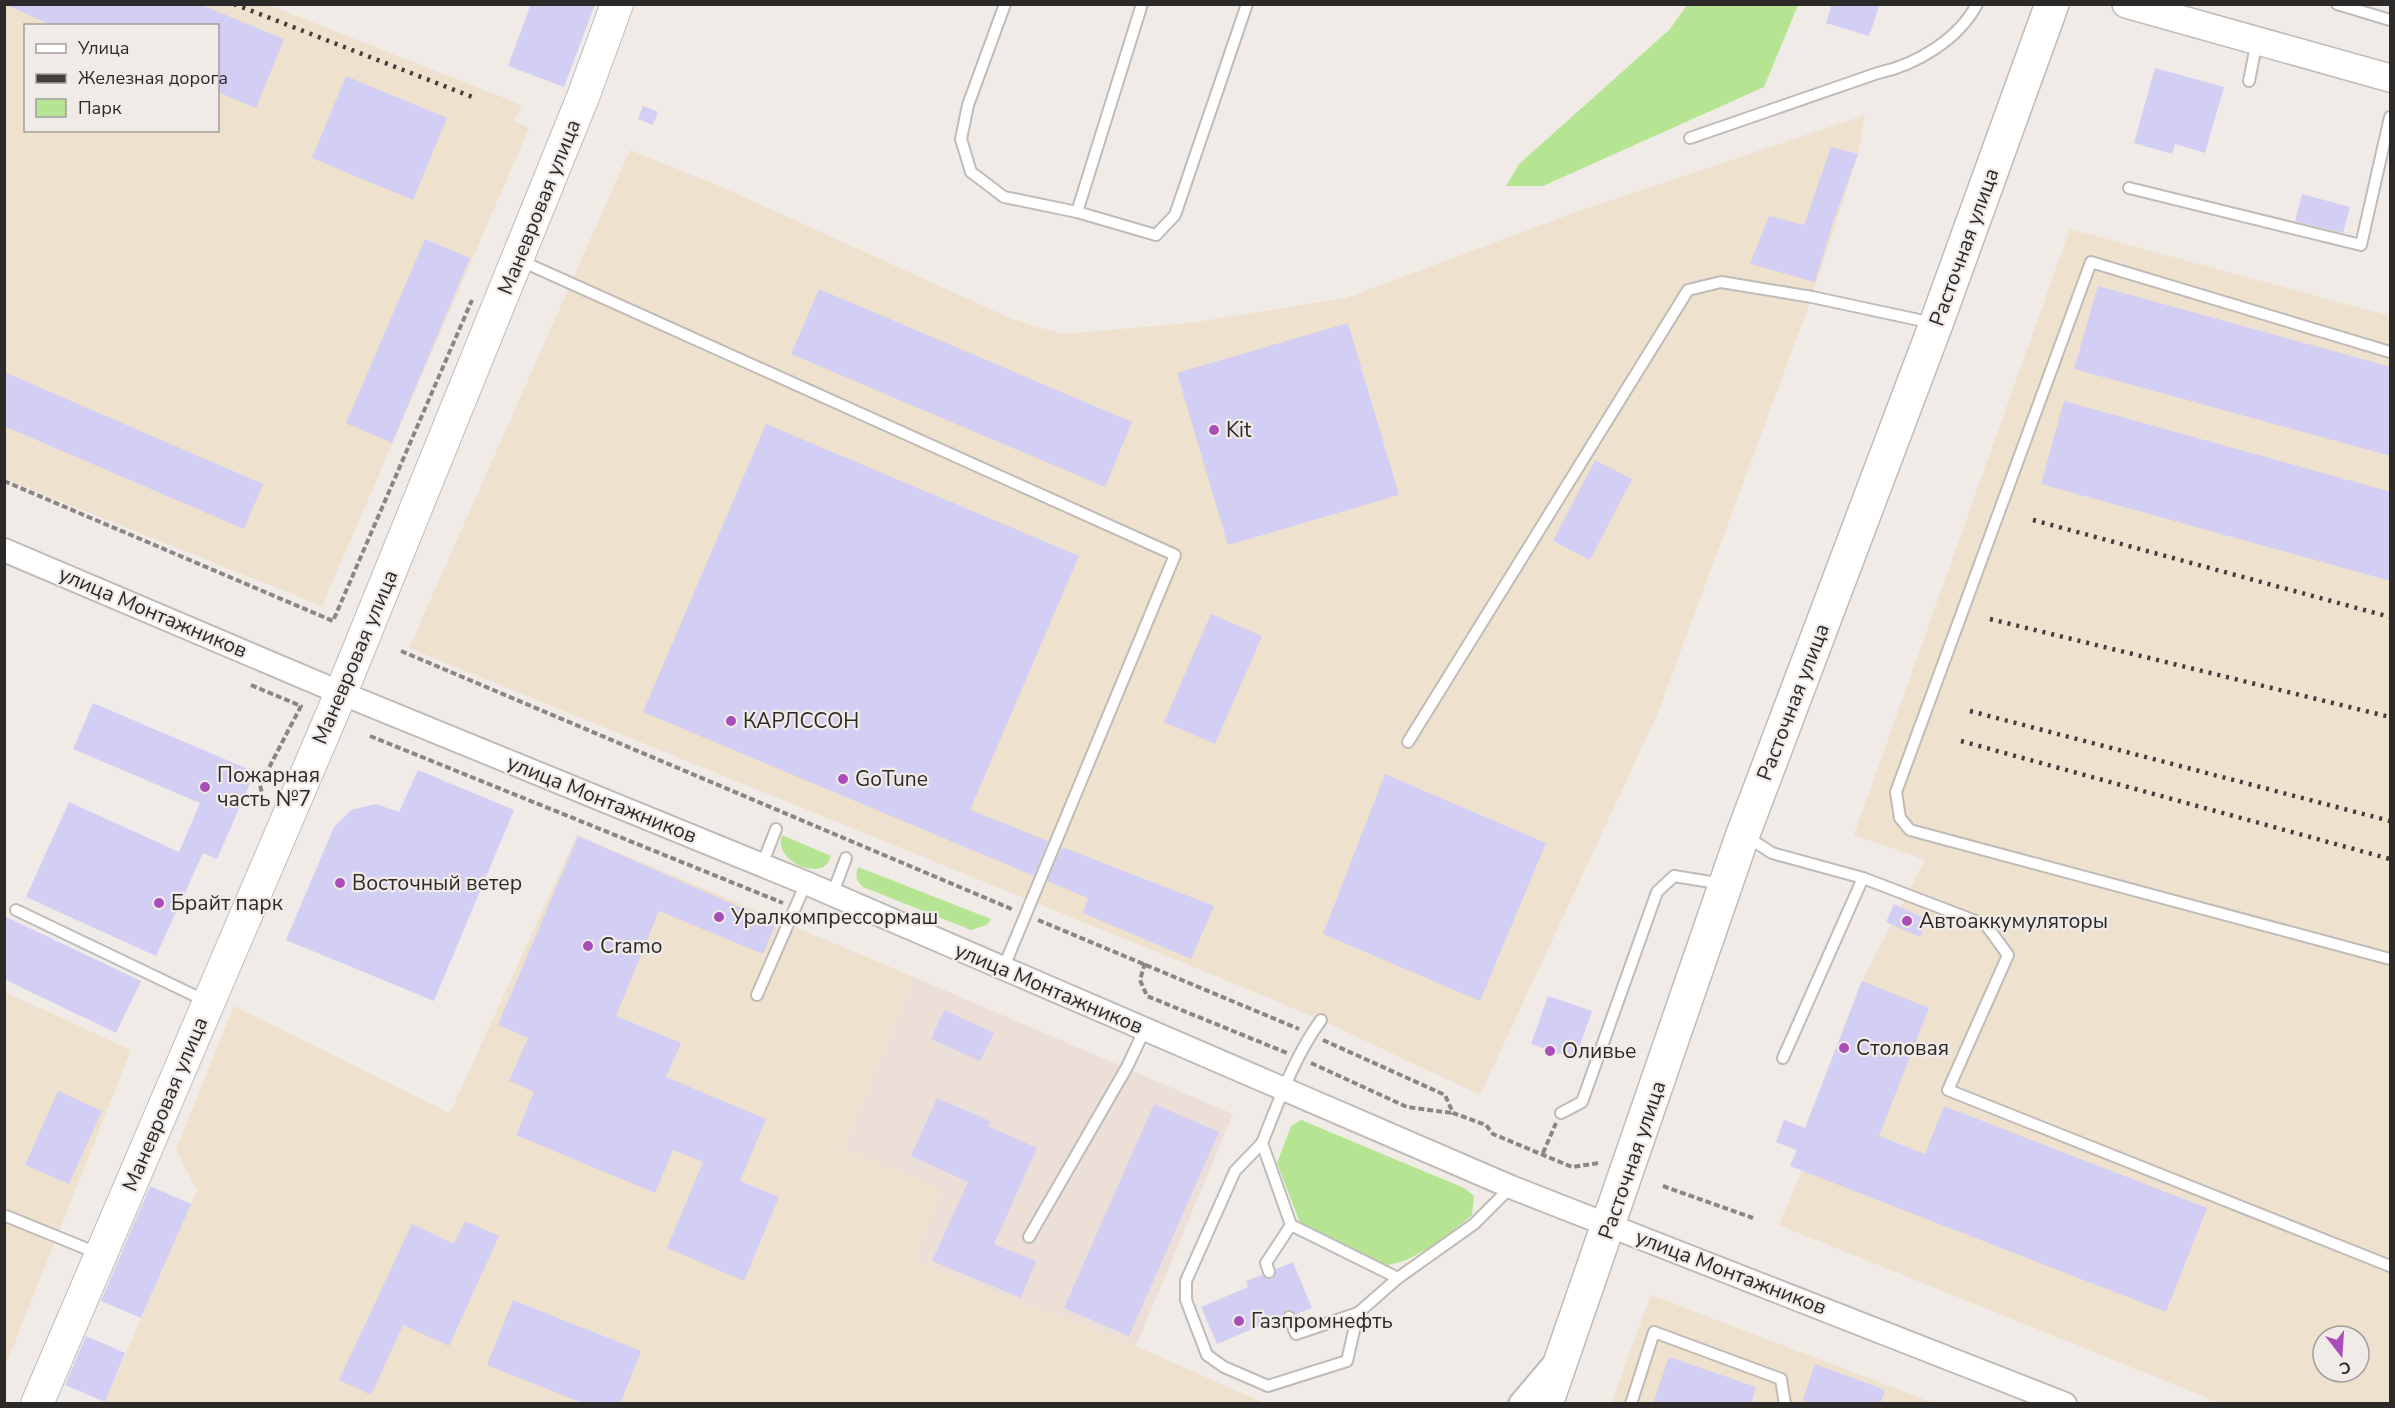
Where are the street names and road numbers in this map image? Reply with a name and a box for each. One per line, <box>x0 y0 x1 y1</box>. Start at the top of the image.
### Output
street label: Маневровая улица <box>491 115 587 299</box>
street label: Расточная улица <box>1922 164 2006 330</box>
street label: улица Монтажников <box>54 560 252 664</box>
street label: Маневровая улица <box>306 566 404 748</box>
street label: Расточная улица <box>1750 619 1836 785</box>
street label: улица Монтажников <box>503 748 701 850</box>
street label: улица Монтажников <box>950 936 1148 1040</box>
street label: Маневровая улица <box>116 1013 214 1195</box>
street label: Расточная улица <box>1592 1077 1672 1243</box>
street label: улица Монтажников <box>1632 1223 1830 1321</box>

